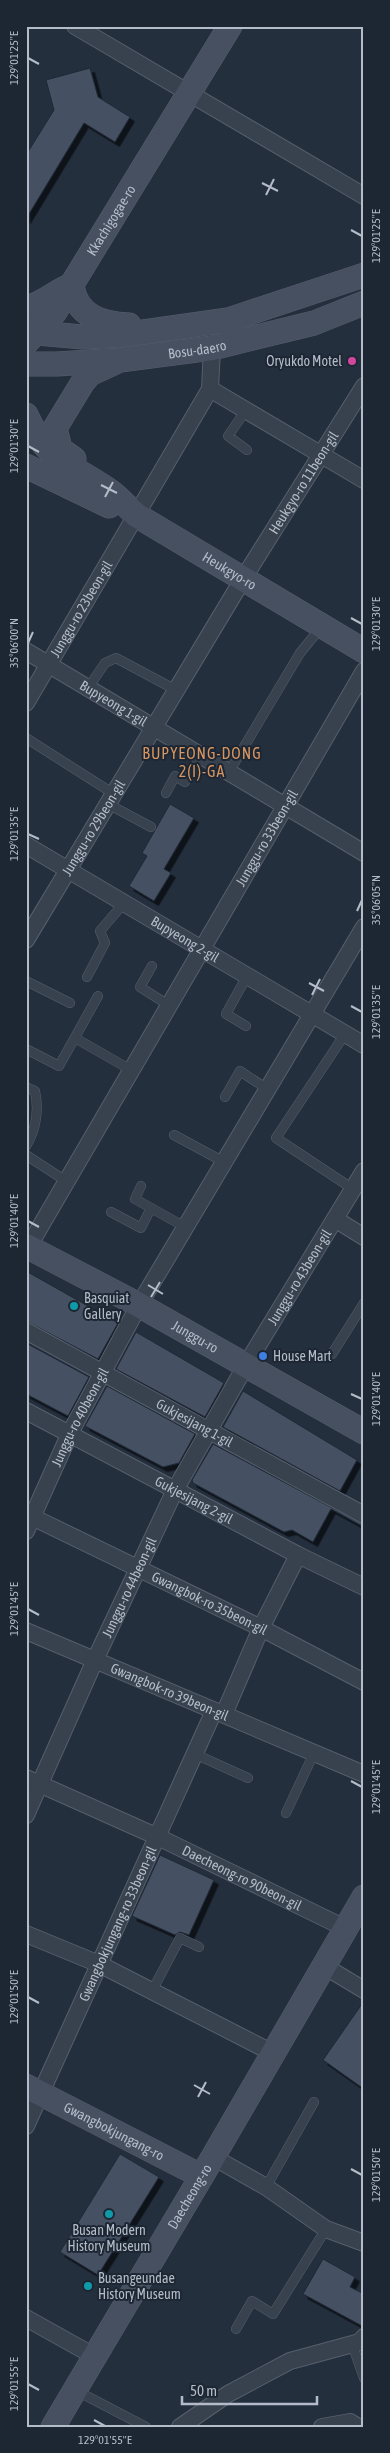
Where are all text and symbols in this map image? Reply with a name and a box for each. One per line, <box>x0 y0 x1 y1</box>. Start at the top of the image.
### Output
text: 129°01'25"E <box>7 31 21 85</box>
street label: Kkachigogae-ro <box>83 182 139 259</box>
text: 129°01'25"E <box>369 209 383 263</box>
street label: Bosu-daero <box>167 337 228 362</box>
place label: Oryukdo Motel <box>266 353 342 369</box>
marker: Oryukdo Motel <box>346 355 358 367</box>
text: 129°01'30"E <box>7 419 21 473</box>
street label: Heukgyo-ro 11beon-gil <box>265 428 342 537</box>
street label: Heukgyo-ro <box>200 549 259 593</box>
street label: Junggu-ro 23beon-gil <box>47 558 116 660</box>
text: 129°01'30"E <box>369 597 383 651</box>
text: 35°06'00"N <box>7 618 21 668</box>
street label: Bupyeong 1-gil <box>77 677 150 730</box>
district label: BUPYEONG-DONG 2(I)-GA <box>142 744 262 781</box>
street label: Junggu-ro 29beon-gil <box>59 777 129 878</box>
street label: Junggu-ro 33beon-gil <box>232 787 301 889</box>
text: 129°01'35"E <box>7 807 21 861</box>
text: 35°06'05"N <box>369 875 383 925</box>
street label: Bupyeong 2-gil <box>148 913 222 966</box>
text: 129°01'35"E <box>369 985 383 1039</box>
text: 129°01'40"E <box>7 1194 21 1248</box>
street label: Junggu-ro 43beon-gil <box>264 1226 335 1328</box>
place label: Basquiat Gallery <box>84 1290 129 1322</box>
marker: Basquiat Gallery <box>68 1300 80 1312</box>
street label: Junggu-ro <box>169 1317 221 1356</box>
place label: House Mart <box>273 1348 332 1364</box>
marker: House Mart <box>257 1350 269 1362</box>
street label: Junggu-ro 40beon-gil <box>48 1365 112 1469</box>
text: 129°01'40"E <box>369 1372 383 1426</box>
street label: Gukjesijang 1-gil <box>153 1395 236 1450</box>
street label: Gukjesijang 2-gil <box>152 1473 236 1527</box>
street label: Junggu-ro 44beon-gil <box>99 1534 160 1640</box>
street label: Gwangbok-ro 35beon-gil <box>149 1568 270 1638</box>
text: 129°01'45"E <box>7 1582 21 1636</box>
street label: Gwangbok-ro 39beon-gil <box>108 1660 231 1724</box>
text: 129°01'45"E <box>369 1760 383 1814</box>
street label: Daecheong-ro 90beon-gil <box>180 1842 304 1914</box>
street label: Gwangbokjungang-ro 33beon-gil <box>76 1844 160 2004</box>
text: 129°01'50"E <box>7 1970 21 2024</box>
street label: Gwangbokjungang-ro <box>61 2099 167 2164</box>
text: 129°01'50"E <box>369 2148 383 2202</box>
street label: Daecheong-ro <box>164 2161 215 2232</box>
marker: Busan Modern History Museum <box>103 2208 115 2220</box>
place label: Busan Modern History Museum <box>68 2222 150 2254</box>
place label: Busangeundae History Museum <box>98 2270 181 2302</box>
marker: Busangeundae History Museum <box>82 2280 94 2292</box>
text: 129°01'55"E <box>7 2357 21 2411</box>
scale bar <box>182 2373 318 2405</box>
text: 50 m <box>190 2382 217 2399</box>
text: 129°01'55"E <box>78 2433 132 2447</box>

